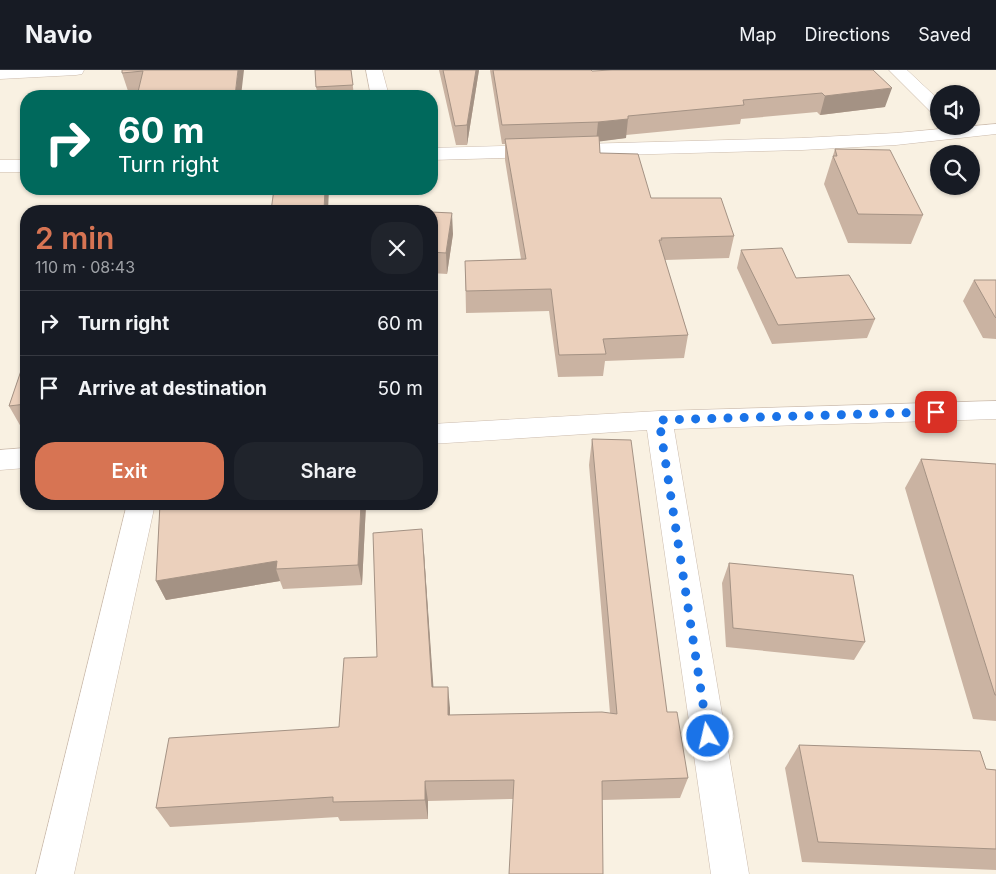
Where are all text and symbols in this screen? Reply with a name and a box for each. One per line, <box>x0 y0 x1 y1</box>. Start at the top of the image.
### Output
text: Navio <box>25 20 92 49</box>
text: Map <box>739 24 777 45</box>
text: Directions <box>805 24 890 45</box>
text: Saved <box>918 24 971 45</box>
map controls <box>930 85 980 195</box>
button: sound <box>930 85 980 135</box>
text: 60 m <box>118 109 205 151</box>
icon: right <box>35 110 100 175</box>
button: search <box>930 145 980 195</box>
text: Turn right <box>118 151 219 177</box>
text: 2 min <box>35 220 114 256</box>
button: close <box>371 222 423 274</box>
text: 110 m · 08:43 <box>35 257 135 277</box>
icon: right <box>35 309 63 337</box>
text: Turn right <box>78 312 169 335</box>
text: 60 m <box>377 312 423 335</box>
icon: arrive <box>35 374 63 402</box>
text: Arrive at destination <box>78 377 267 400</box>
text: 50 m <box>377 377 423 400</box>
pin <box>915 391 957 433</box>
icon: arrive <box>922 398 950 426</box>
button: Exit <box>35 442 224 500</box>
button: Share <box>234 442 423 500</box>
position arrow <box>681 709 733 761</box>

